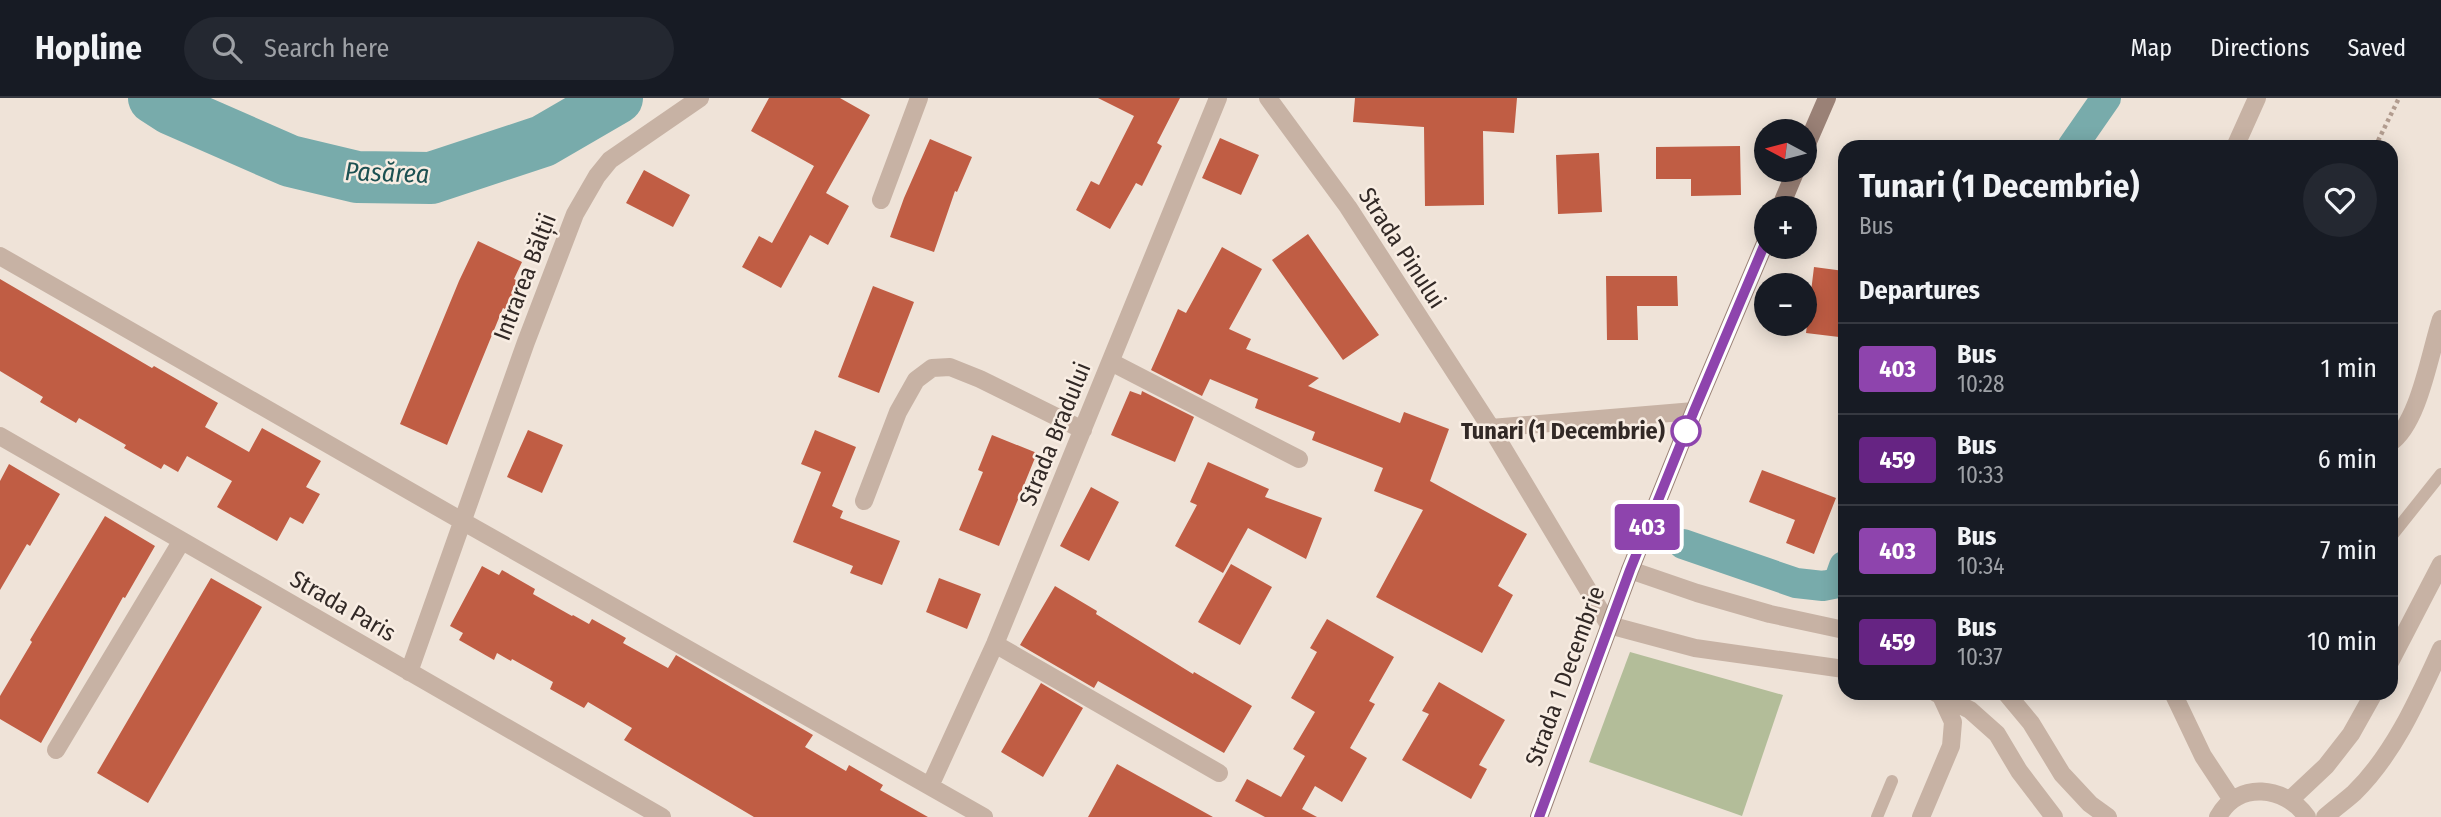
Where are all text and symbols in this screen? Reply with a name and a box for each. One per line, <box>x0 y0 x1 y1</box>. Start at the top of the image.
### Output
search box <box>184 17 674 80</box>
text: Hopline <box>35 28 142 68</box>
icon: search <box>208 29 246 67</box>
text: Search here <box>264 33 389 64</box>
text: Map <box>2131 34 2172 62</box>
text: Directions <box>2210 34 2309 62</box>
text: Saved <box>2347 34 2406 62</box>
north arrow <box>1754 119 1816 182</box>
map controls <box>1754 119 1817 336</box>
water label: Pasărea <box>344 156 430 190</box>
button: heart <box>2303 163 2377 237</box>
text: Tunari (1 Decembrie) <box>1859 166 2139 206</box>
street label: Strada Pinului <box>1353 182 1451 314</box>
button: + <box>1754 196 1817 259</box>
street label: Intrarea Bălții <box>488 209 563 345</box>
text: Bus <box>1859 212 1893 240</box>
button: − <box>1754 273 1817 336</box>
text: Departures <box>1859 275 1980 306</box>
text: Bus <box>1957 339 1996 370</box>
text: 1 min <box>2321 353 2377 384</box>
text: 403 <box>1879 355 1916 383</box>
street label: Strada Bradului <box>1013 358 1097 510</box>
text: 10:28 <box>1957 370 2004 398</box>
marker: Tunari (1 Decembrie) <box>1671 416 1701 446</box>
place label: Tunari (1 Decembrie) <box>1461 417 1665 445</box>
text: Bus <box>1957 430 1996 461</box>
text: 6 min <box>2318 444 2377 475</box>
text: 459 <box>1880 446 1915 474</box>
text: 10:33 <box>1957 461 2004 489</box>
line badge: 403 <box>1607 504 1687 550</box>
text: 403 <box>1629 513 1665 541</box>
text: Bus <box>1957 521 1996 552</box>
text: 7 min <box>2320 535 2377 566</box>
text: 403 <box>1879 537 1916 565</box>
text: 10:34 <box>1957 552 2004 580</box>
street label: Strada Paris <box>285 565 401 647</box>
street label: Strada 1 Decembrie <box>1519 582 1611 770</box>
text: Bus <box>1957 612 1996 643</box>
text: 10 min <box>2307 626 2377 657</box>
text: 459 <box>1880 628 1915 656</box>
text: 10:37 <box>1957 643 2003 671</box>

